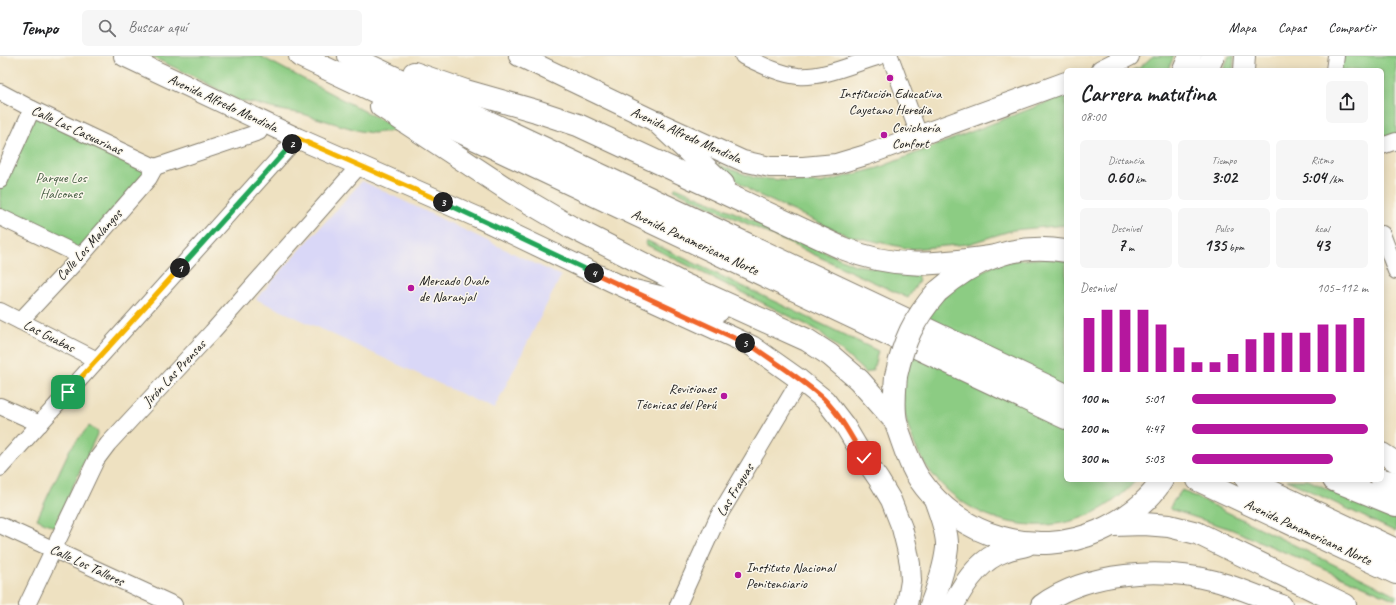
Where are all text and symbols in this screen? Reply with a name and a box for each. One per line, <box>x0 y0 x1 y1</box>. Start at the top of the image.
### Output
search box <box>82 10 362 46</box>
text: Tempo <box>20 16 58 40</box>
icon: search <box>96 17 118 39</box>
text: Buscar aquí <box>128 18 187 37</box>
text: Mapa <box>1229 19 1256 36</box>
text: Capas <box>1278 19 1306 36</box>
text: Compartir <box>1328 19 1376 36</box>
street label: Avenida Alfredo Mendiola <box>166 70 282 136</box>
marker: Institución Educativa Cayetano Heredia <box>885 73 895 83</box>
text: Carrera matutina <box>1080 80 1215 108</box>
button: share <box>1326 81 1368 123</box>
place label: Institución Educativa Cayetano Heredia <box>839 85 942 118</box>
street label: Calle Las Casuarinas <box>29 102 126 159</box>
street label: Avenida Alfredo Mendiola <box>628 103 745 167</box>
text: 08:00 <box>1080 109 1106 125</box>
place label: Cevichería Confort <box>892 119 941 152</box>
marker: Cevichería Confort <box>879 130 889 140</box>
pin: 2 <box>282 134 302 154</box>
text: 2 <box>290 137 294 151</box>
text: Distancia <box>1108 153 1144 167</box>
text: Tiempo <box>1212 153 1236 167</box>
text: Ritmo <box>1311 153 1333 167</box>
text: 0.60 <box>1106 167 1133 188</box>
text: 3:02 <box>1211 167 1237 188</box>
text: 5:04 <box>1300 167 1327 188</box>
park label: Parque Los Halcones <box>35 169 88 202</box>
text: km <box>1133 172 1146 186</box>
text: /km <box>1327 172 1344 186</box>
pin: 3 <box>433 192 453 212</box>
text: 3 <box>441 195 445 209</box>
street label: Calle Los Malangos <box>53 205 126 284</box>
street label: Avenida Panamericana Norte <box>629 205 762 279</box>
text: Desnivel <box>1111 221 1141 235</box>
text: Pulso <box>1215 221 1233 235</box>
text: kcal <box>1315 221 1329 235</box>
text: 7 <box>1118 235 1125 256</box>
text: 135 <box>1204 235 1226 256</box>
text: 43 <box>1314 235 1330 256</box>
text: m <box>1125 240 1134 254</box>
text: bpm <box>1226 240 1244 254</box>
pin: 1 <box>170 258 190 278</box>
text: 1 <box>178 261 182 275</box>
pin: 4 <box>584 263 604 283</box>
text: 4 <box>592 266 596 280</box>
place label: Mercado Ovalo de Naranjal <box>419 272 490 305</box>
text: Desnivel <box>1080 280 1115 296</box>
text: 105–112 m <box>1317 280 1368 296</box>
marker: Mercado Ovalo de Naranjal <box>406 283 416 293</box>
street label: Las Guabas <box>21 316 79 357</box>
pin: 5 <box>735 333 755 353</box>
street label: Jirón Las Prensas <box>138 335 210 410</box>
text: 5 <box>743 336 747 350</box>
pin <box>51 375 85 409</box>
place label: Revisiones Técnicas del Perú <box>635 380 718 413</box>
icon: arrive <box>57 381 79 403</box>
marker: Revisiones Técnicas del Perú <box>719 391 729 401</box>
text: 100 m <box>1080 391 1108 407</box>
text: 5:01 <box>1144 391 1164 407</box>
text: 200 m <box>1080 421 1108 437</box>
text: 4:47 <box>1144 421 1164 437</box>
pin <box>847 441 881 475</box>
icon: check <box>853 447 875 469</box>
text: 300 m <box>1080 451 1108 467</box>
text: 5:03 <box>1144 451 1164 467</box>
street label: Las Fraguas <box>713 460 758 519</box>
street label: Avenida Panamericana Norte <box>1242 495 1375 569</box>
street label: Calle Los Talleres <box>47 540 128 590</box>
place label: Instituto Nacional Penitenciario <box>746 559 837 592</box>
marker: Instituto Nacional Penitenciario <box>733 570 743 580</box>

